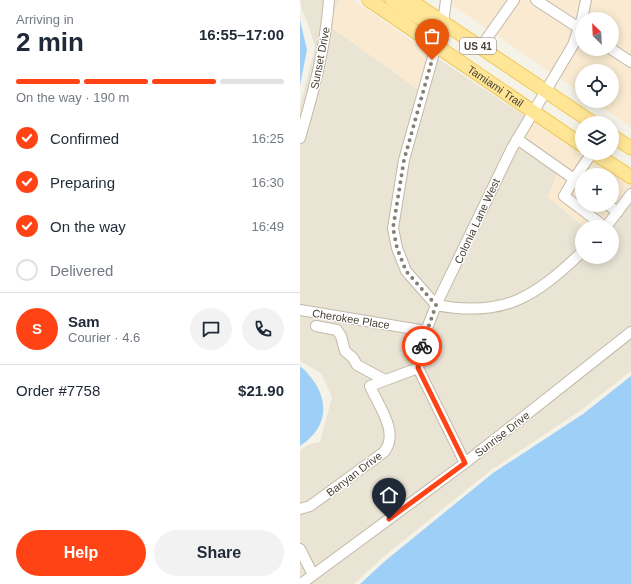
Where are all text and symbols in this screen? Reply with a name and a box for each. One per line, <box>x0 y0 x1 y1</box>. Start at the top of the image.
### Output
text: Arriving in <box>16 12 74 27</box>
north arrow <box>575 12 619 56</box>
map controls <box>575 12 619 264</box>
pin <box>415 19 449 60</box>
icon: bag <box>421 25 443 47</box>
text: 16:55–17:00 <box>199 26 284 43</box>
street label: Sunset Drive <box>308 26 332 90</box>
text: 2 min <box>16 27 84 57</box>
road number: US 41 <box>460 38 496 54</box>
street label: Tamiami Trail <box>465 63 526 109</box>
button: locate <box>575 64 619 108</box>
text: On the way · 190 m <box>16 90 129 105</box>
button: layers <box>575 116 619 160</box>
icon: check <box>16 127 38 149</box>
text: Confirmed <box>50 130 119 147</box>
text: 16:25 <box>251 131 284 146</box>
button: + <box>575 168 619 212</box>
icon: check <box>16 171 38 193</box>
text: Preparing <box>50 174 115 191</box>
text: 16:30 <box>251 175 284 190</box>
street label: Colonia Lane West <box>452 176 502 266</box>
icon: check <box>16 215 38 237</box>
text: On the way <box>50 218 126 235</box>
text: 16:49 <box>251 219 284 234</box>
button: − <box>575 220 619 264</box>
text: Delivered <box>50 262 113 279</box>
street label: Cherokee Place <box>311 307 391 331</box>
button: chat <box>190 308 232 350</box>
button: phone <box>242 308 284 350</box>
text: Sam <box>68 313 100 330</box>
text: S <box>32 320 42 337</box>
courier <box>402 326 442 366</box>
text: Courier · 4.6 <box>68 330 140 345</box>
icon: bike <box>411 335 433 357</box>
text: Order #7758 <box>16 382 100 399</box>
text: $21.90 <box>238 382 284 399</box>
street label: Sunrise Drive <box>472 409 532 459</box>
street label: Banyan Drive <box>324 449 384 499</box>
pin <box>372 478 406 519</box>
icon: home <box>378 484 400 506</box>
button: Help <box>16 530 146 576</box>
button: Share <box>154 530 284 576</box>

